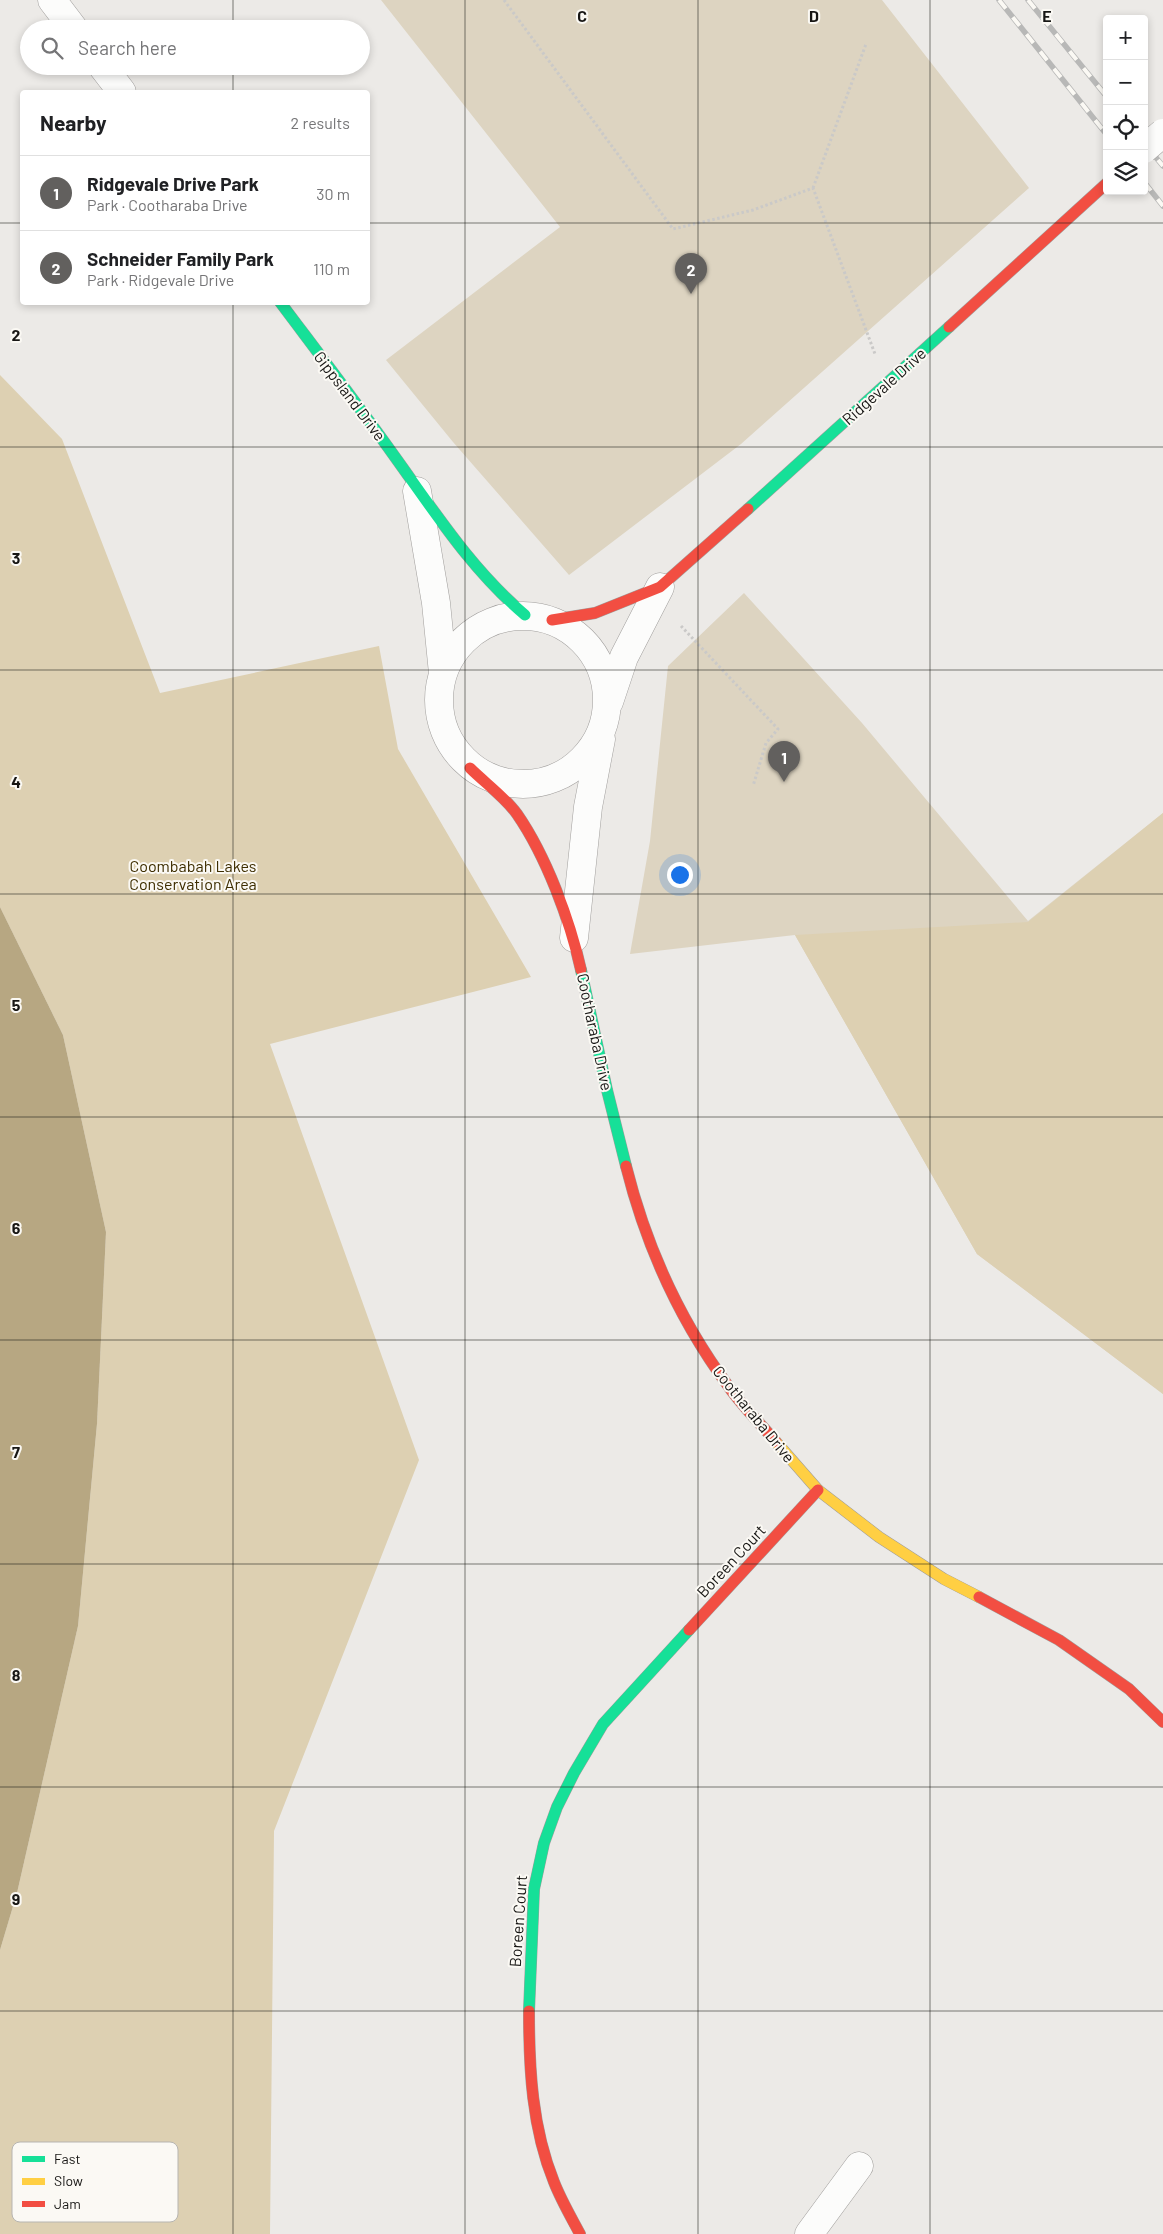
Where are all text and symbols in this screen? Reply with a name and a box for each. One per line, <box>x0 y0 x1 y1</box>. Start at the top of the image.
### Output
text: C <box>577 6 587 25</box>
text: D <box>809 6 819 25</box>
text: E <box>1042 6 1052 25</box>
map controls <box>1103 15 1148 195</box>
button: + <box>1103 15 1148 60</box>
search box <box>20 20 370 75</box>
icon: search <box>38 34 66 62</box>
text: Search here <box>78 36 177 59</box>
button: − <box>1103 60 1148 105</box>
button: locate <box>1103 105 1148 150</box>
text: Nearby <box>40 110 106 135</box>
text: 2 results <box>291 113 350 132</box>
button: layers <box>1103 150 1148 195</box>
text: Ridgevale Drive Park <box>87 172 259 195</box>
text: 1 <box>53 184 59 203</box>
text: 30 m <box>316 184 350 203</box>
text: Park · Cootharaba Drive <box>87 195 248 214</box>
text: Schneider Family Park <box>87 247 274 270</box>
pin: 2 <box>675 253 707 294</box>
text: 2 <box>52 259 60 278</box>
text: 110 m <box>313 259 350 278</box>
text: Park · Ridgevale Drive <box>87 270 234 289</box>
text: 2 <box>12 325 21 344</box>
street label: Ridgevale Drive <box>838 343 929 428</box>
street label: Gippsland Drive <box>311 347 390 444</box>
text: 3 <box>12 548 20 567</box>
pin: 1 <box>768 741 800 782</box>
text: 4 <box>11 772 21 791</box>
park label: Coombabah Lakes Conservation Area <box>129 856 257 893</box>
your location <box>667 862 693 888</box>
street label: Cootharaba Drive <box>574 972 617 1092</box>
text: 5 <box>12 995 21 1014</box>
text: 6 <box>12 1218 21 1237</box>
street label: Cootharaba Drive <box>709 1361 799 1466</box>
text: 7 <box>12 1442 20 1461</box>
street label: Boreen Court <box>692 1520 769 1601</box>
text: 8 <box>12 1665 21 1684</box>
street label: Boreen Court <box>505 1874 530 1968</box>
text: 9 <box>12 1889 20 1908</box>
legend <box>12 2142 178 2222</box>
text: Fast <box>54 2150 80 2167</box>
text: Slow <box>54 2172 83 2189</box>
text: Jam <box>54 2195 81 2212</box>

